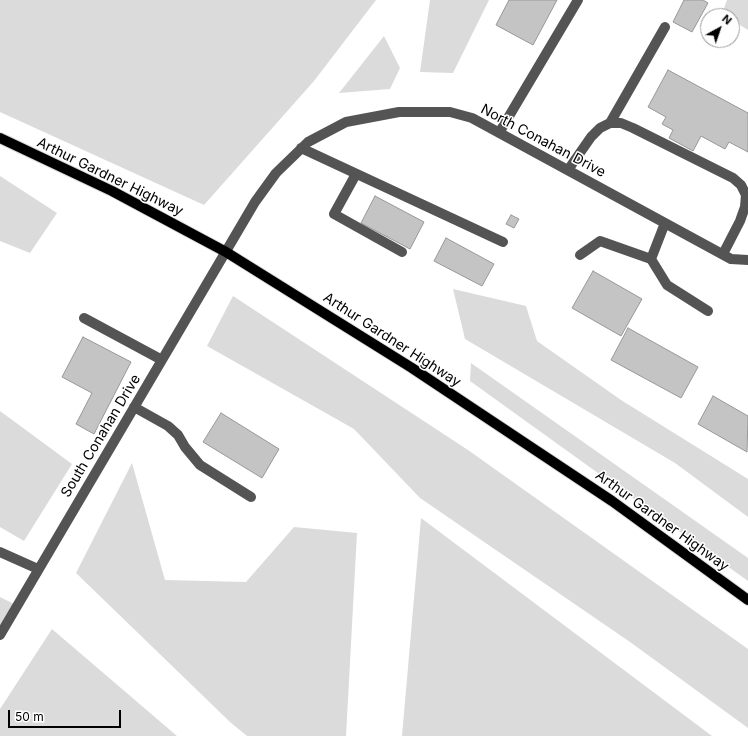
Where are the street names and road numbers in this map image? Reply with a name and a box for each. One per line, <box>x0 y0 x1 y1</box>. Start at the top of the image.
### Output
street label: North Conahan Drive <box>478 101 608 181</box>
street label: Arthur Gardner Highway <box>34 134 186 220</box>
street label: Arthur Gardner Highway <box>320 289 464 391</box>
street label: South Conahan Drive <box>58 372 144 500</box>
street label: Arthur Gardner Highway <box>592 467 732 575</box>

